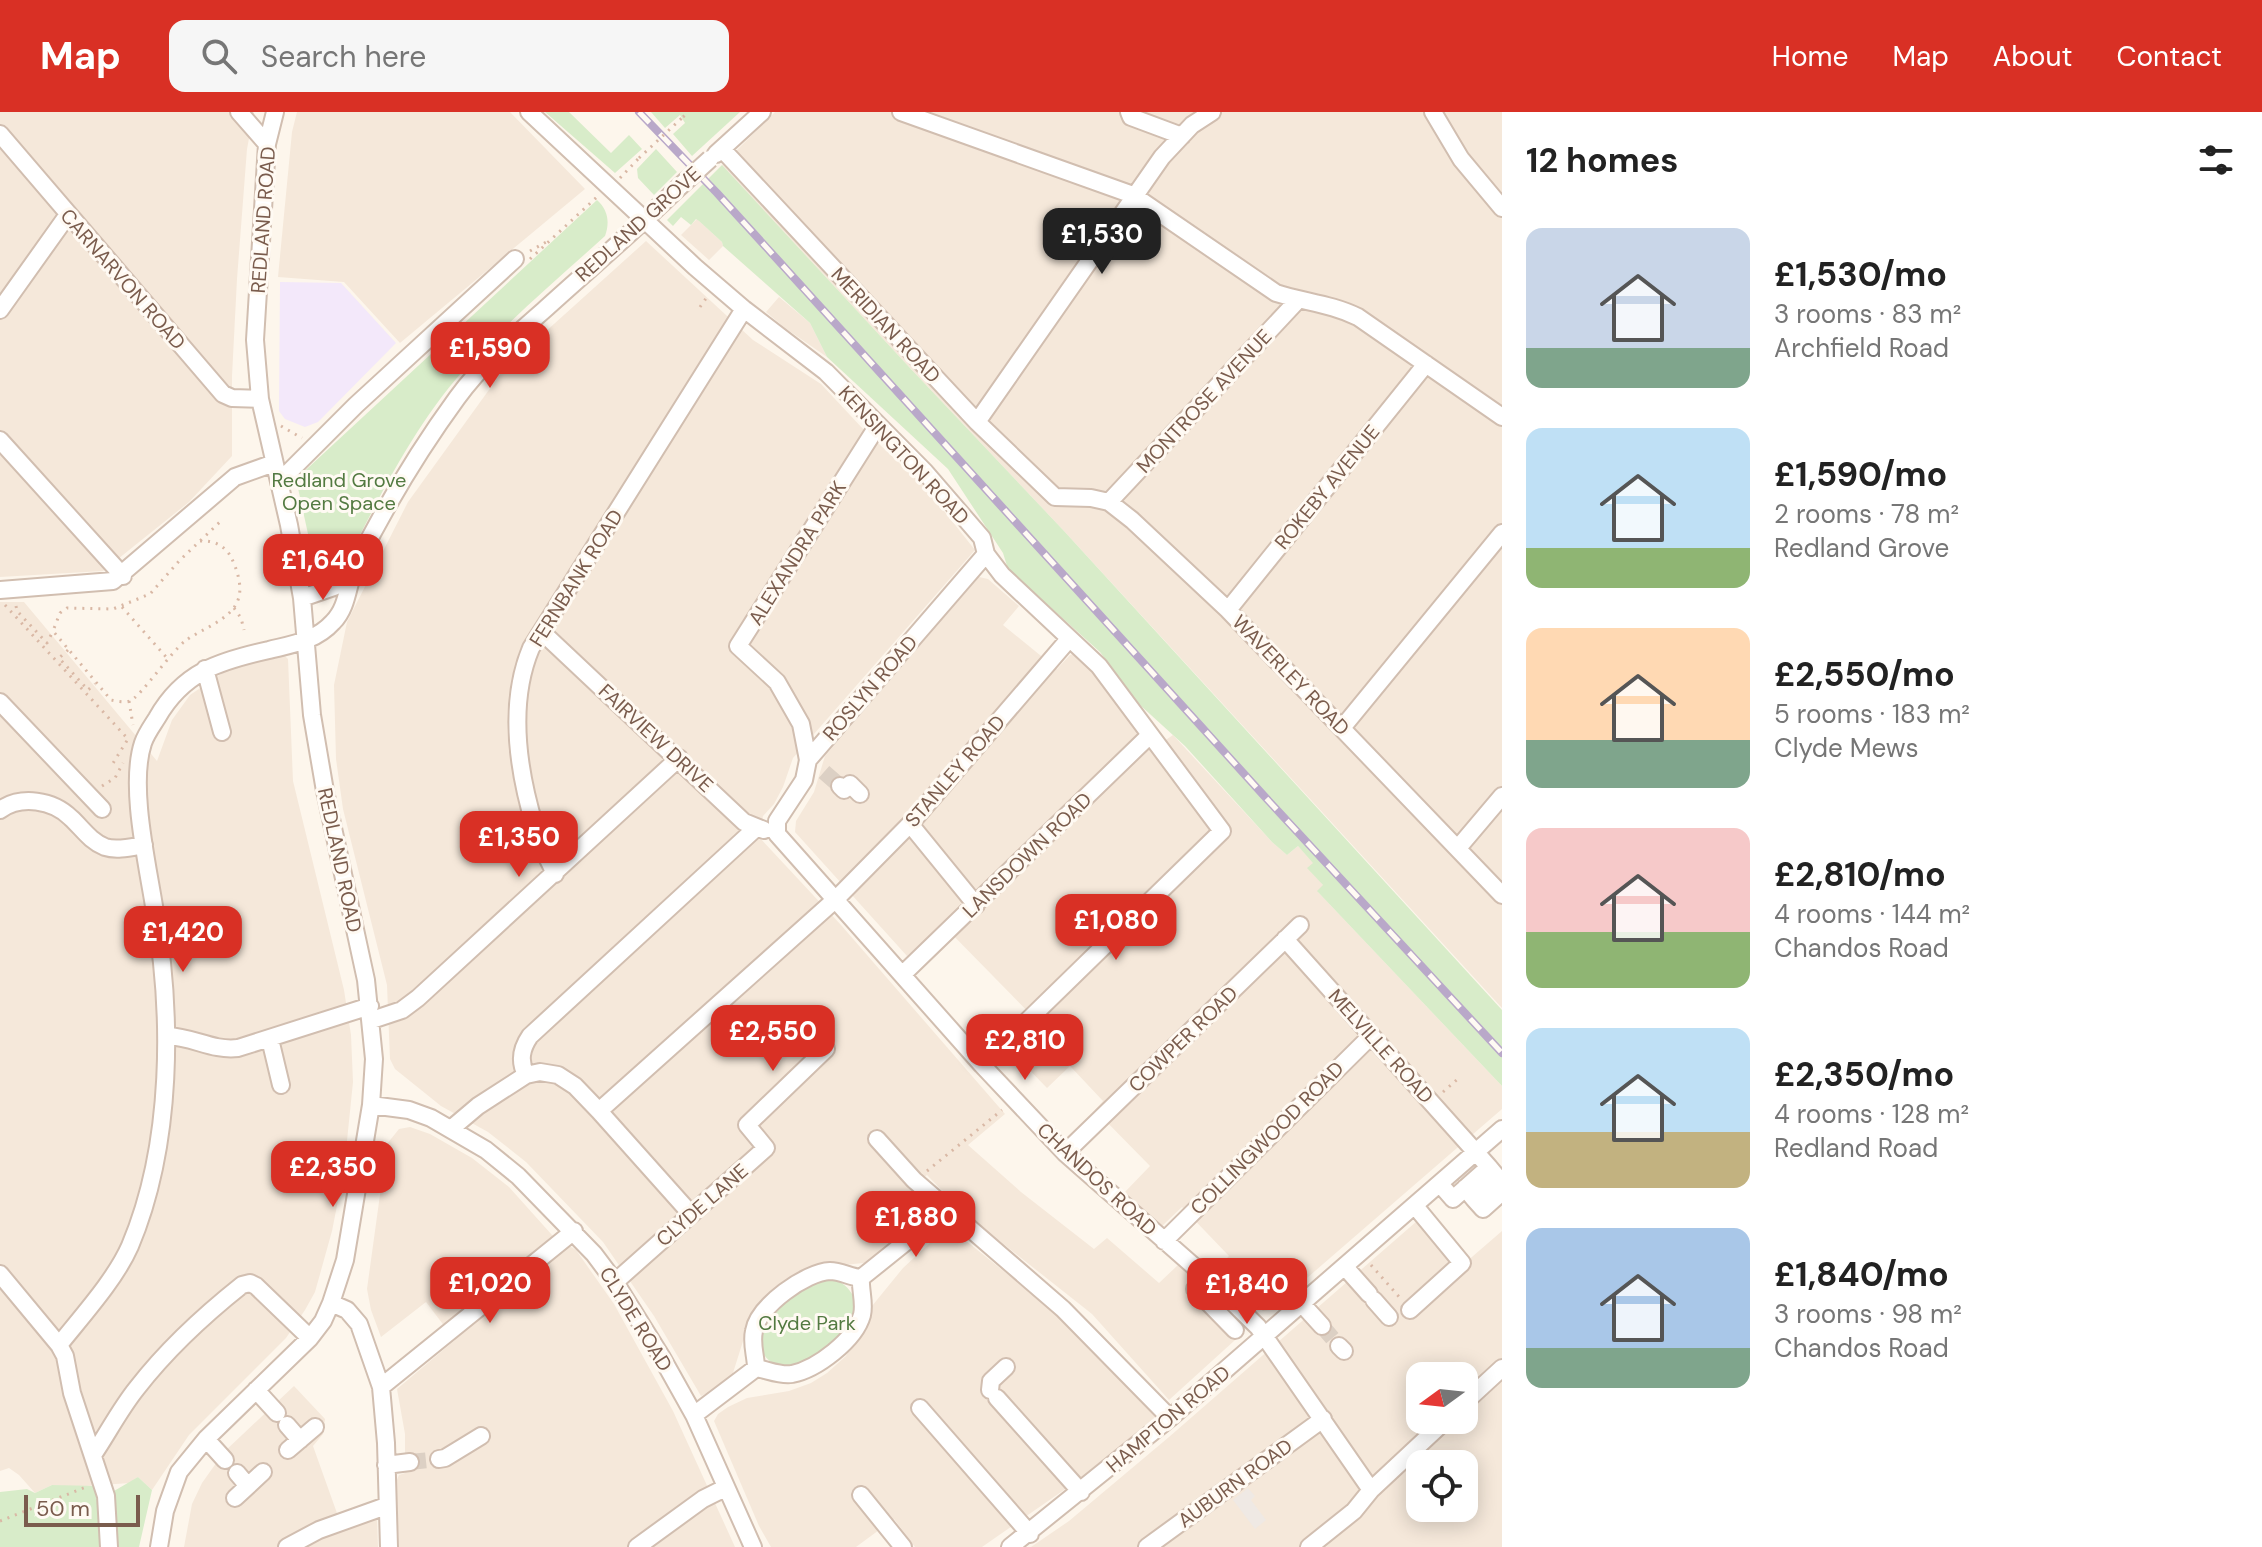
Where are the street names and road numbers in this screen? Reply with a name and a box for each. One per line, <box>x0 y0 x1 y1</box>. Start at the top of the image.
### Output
street label: REDLAND ROAD <box>245 146 281 294</box>
street label: REDLAND GROVE <box>570 161 706 287</box>
street label: CARNARVON ROAD <box>55 203 191 355</box>
street label: MERIDIAN ROAD <box>826 262 946 388</box>
street label: MONTROSE AVENUE <box>1131 324 1277 478</box>
street label: KENSINGTON ROAD <box>833 380 975 530</box>
street label: ROKEBY AVENUE <box>1269 419 1385 555</box>
street label: ALEXANDRA PARK <box>742 476 852 630</box>
street label: FERNBANK ROAD <box>523 505 629 651</box>
street label: WAVERLEY ROAD <box>1227 609 1355 741</box>
street label: ROSLYN ROAD <box>817 630 923 746</box>
street label: FAIRVIEW DRIVE <box>593 678 719 798</box>
street label: STANLEY ROAD <box>899 710 1011 832</box>
street label: REDLAND ROAD <box>312 785 368 935</box>
street label: LANSDOWN ROAD <box>957 787 1097 923</box>
street label: COWPER ROAD <box>1123 980 1243 1098</box>
street label: MELVILLE ROAD <box>1323 983 1439 1109</box>
street label: COLLINGWOOD ROAD <box>1185 1056 1349 1220</box>
street label: CHANDOS ROAD <box>1032 1117 1162 1241</box>
street label: CLYDE LANE <box>651 1158 753 1252</box>
street label: CLYDE ROAD <box>594 1262 678 1376</box>
street label: HAMPTON ROAD <box>1101 1360 1235 1478</box>
street label: AUBURN ROAD <box>1173 1433 1297 1533</box>

